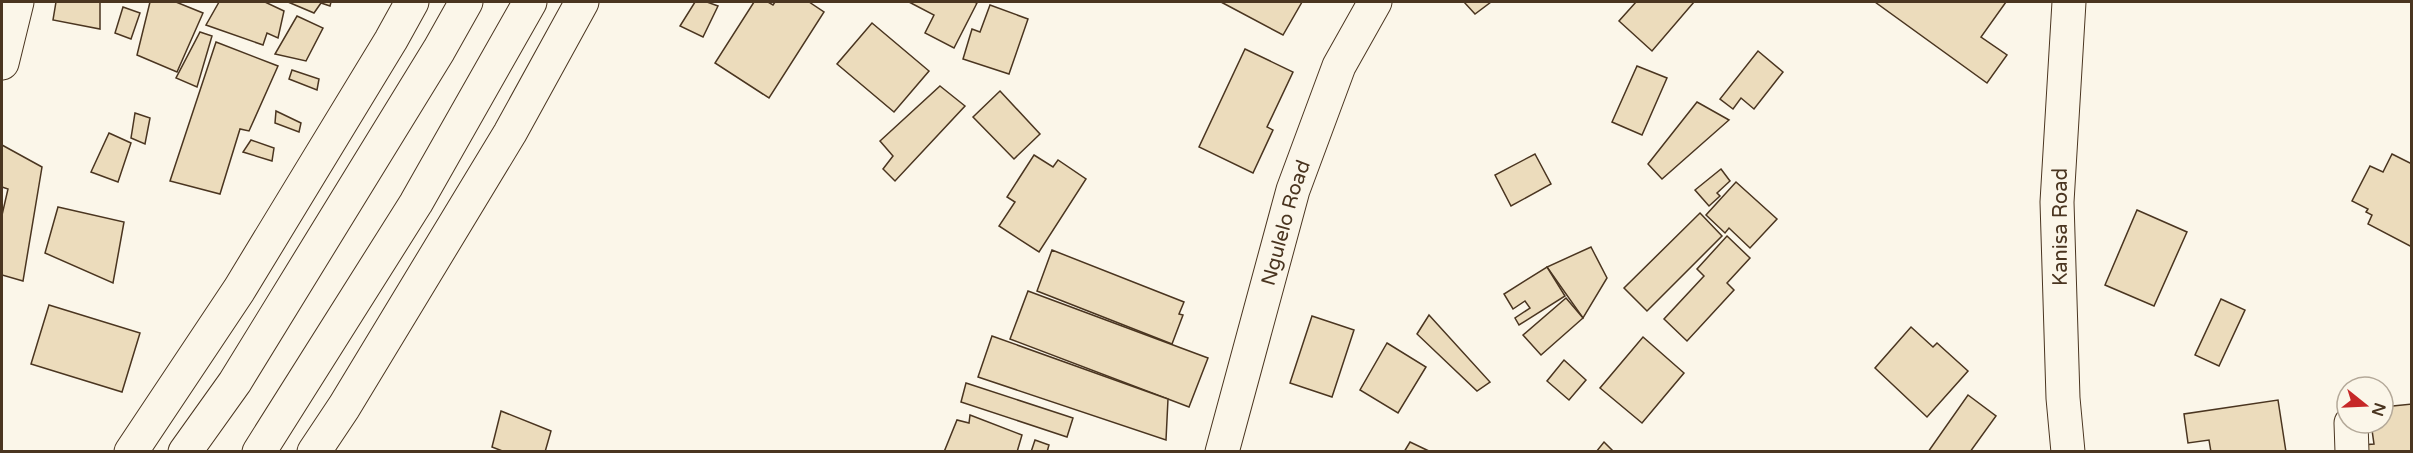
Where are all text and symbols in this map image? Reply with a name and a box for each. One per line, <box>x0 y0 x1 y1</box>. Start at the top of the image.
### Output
street label: Ngulelo Road <box>1257 157 1316 288</box>
street label: Kanisa Road <box>2049 168 2073 286</box>
north arrow <box>2335 375 2395 435</box>
text: N <box>2367 400 2390 419</box>

